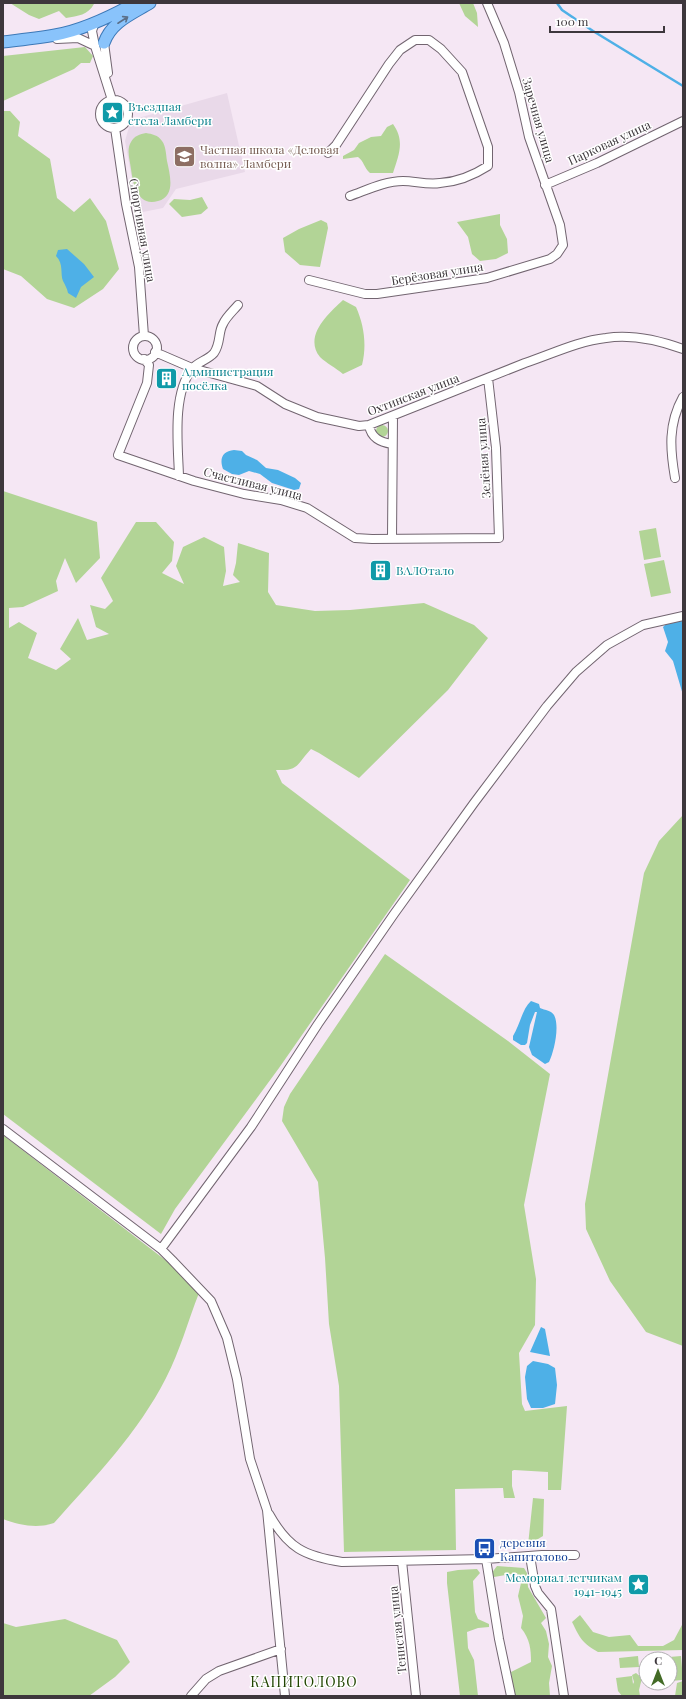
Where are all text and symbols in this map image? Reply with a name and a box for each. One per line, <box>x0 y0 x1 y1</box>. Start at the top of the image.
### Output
scale bar <box>550 8 664 34</box>
text: 100 m <box>556 13 589 29</box>
one-way arrow <box>117 15 129 23</box>
street label: Заречная улица <box>519 76 559 164</box>
place label: Въездная стела Ламбери <box>128 98 212 128</box>
place icon: Въездная стела Ламбери <box>100 100 126 126</box>
street label: Парковая улица <box>565 116 653 168</box>
place label: Частная школа «Деловая волна» Ламбери <box>200 141 340 171</box>
school or university icon: Частная школа «Деловая волна» Ламбери <box>171 143 197 169</box>
street label: Спортивная улица <box>126 177 160 283</box>
street label: Берёзовая улица <box>390 258 484 288</box>
place label: Администрация посёлка <box>181 363 274 393</box>
building icon: Администрация посёлка <box>153 365 179 391</box>
street label: Охтинская улица <box>365 369 461 419</box>
street label: Зелёная улица <box>472 417 494 499</box>
street label: Счастливая улица <box>202 463 304 503</box>
building icon: ВАЛОтало <box>368 557 394 583</box>
place label: ВАЛОтало <box>396 562 454 578</box>
place label: деревня Капитолово <box>500 1534 568 1564</box>
bus stop icon: деревня Капитолово <box>471 1536 497 1562</box>
place label: Мемориал летчикам 1941-1945 <box>505 1569 622 1599</box>
place icon: Мемориал летчикам 1941-1945 <box>625 1571 651 1597</box>
street label: Тенистая улица <box>384 1585 410 1675</box>
north arrow <box>638 1651 678 1691</box>
text: С <box>654 1653 662 1668</box>
district label: КАПИТОЛОВО <box>250 1672 358 1691</box>

